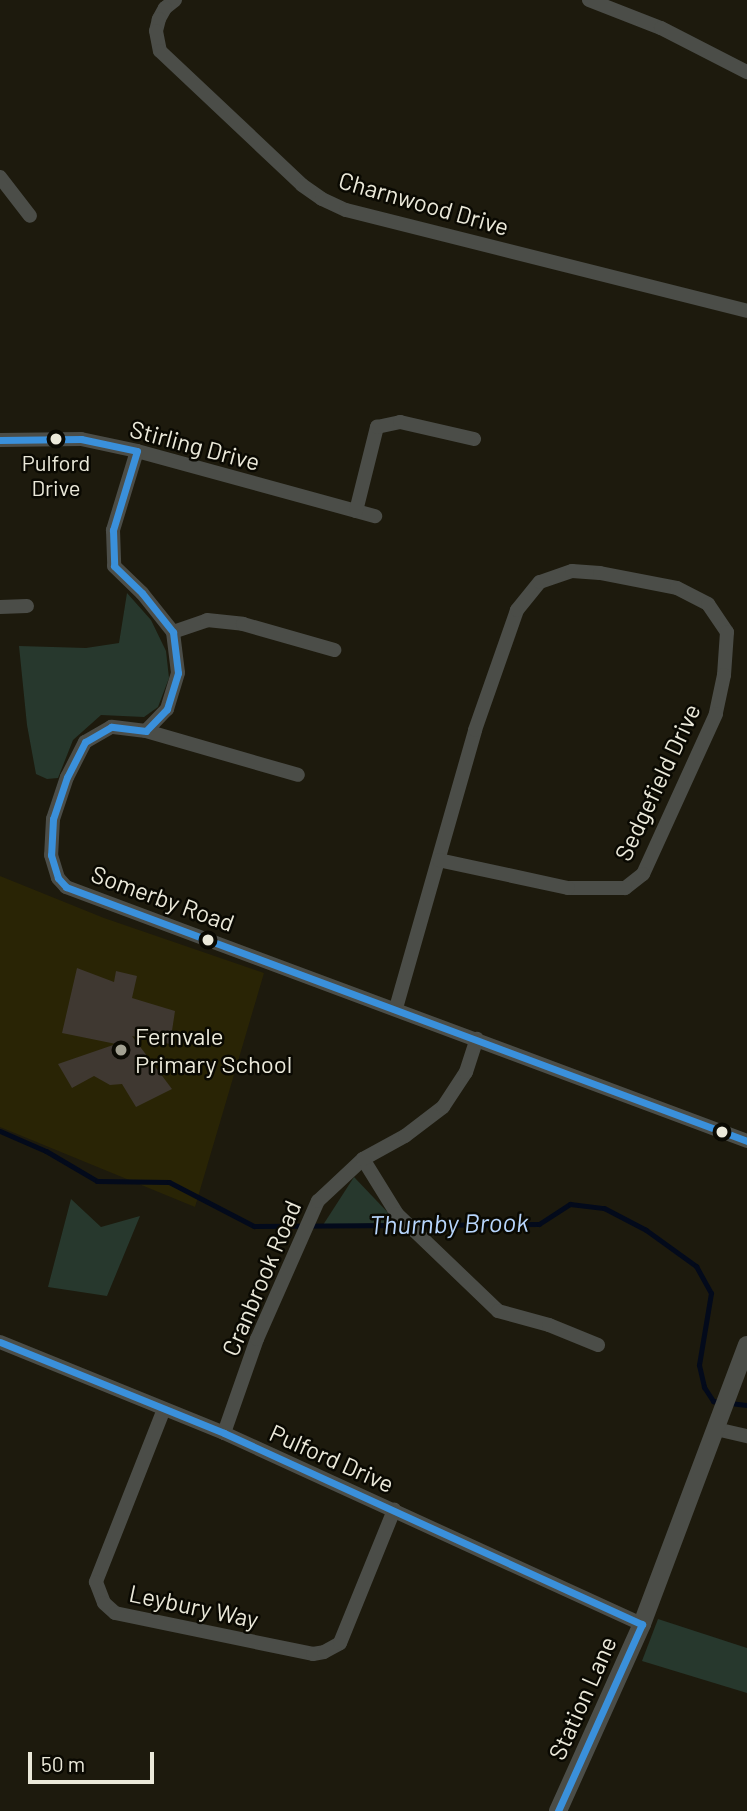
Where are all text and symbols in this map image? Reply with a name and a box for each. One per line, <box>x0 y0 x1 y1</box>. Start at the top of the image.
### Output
street label: Charnwood Drive <box>336 165 512 241</box>
street label: Stirling Drive <box>127 414 263 476</box>
marker: Pulford Drive <box>49 432 63 446</box>
place label: Pulford Drive <box>22 449 90 500</box>
street label: Sedgefield Drive <box>608 699 706 865</box>
street label: Somerby Road <box>88 859 238 937</box>
unlabelled marker <box>201 933 215 947</box>
place label: Fernvale Primary School <box>135 1022 292 1078</box>
marker: Fernvale Primary School <box>113 1042 129 1058</box>
unlabelled marker <box>715 1125 729 1139</box>
street label: Cranbrook Road <box>215 1196 307 1360</box>
water label: Thurnby Brook <box>369 1206 529 1240</box>
street label: Pulford Drive <box>265 1418 399 1498</box>
street label: Leybury Way <box>127 1578 261 1634</box>
street label: Station Lane <box>542 1632 622 1764</box>
scale bar <box>32 1738 158 1782</box>
text: 50 m <box>41 1751 85 1776</box>

